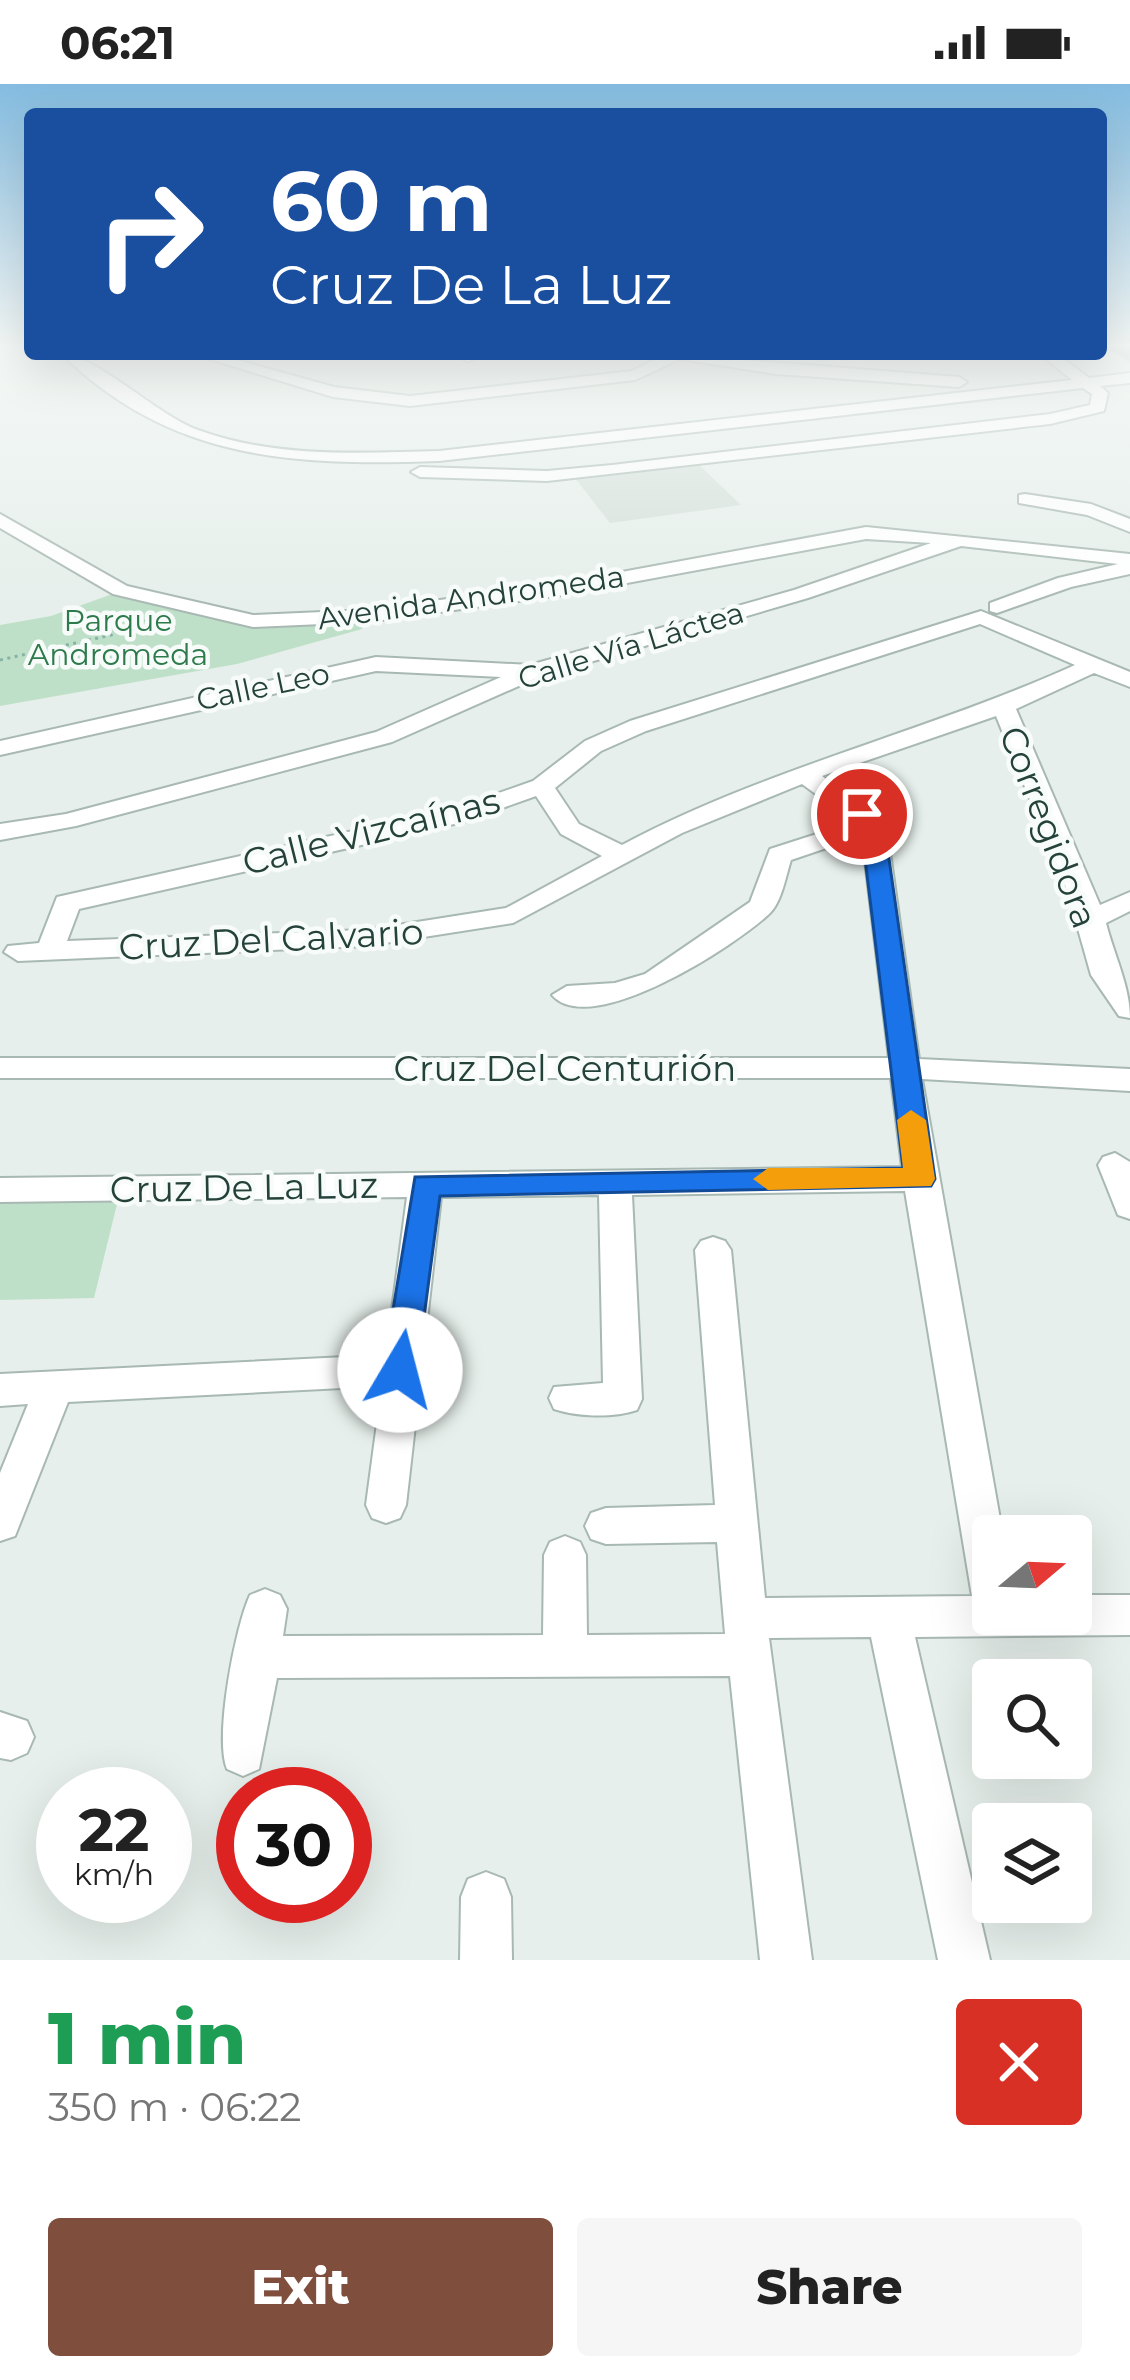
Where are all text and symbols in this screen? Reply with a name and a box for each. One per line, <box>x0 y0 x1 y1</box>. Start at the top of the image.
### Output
text: 06:21 <box>60 15 175 70</box>
text: 60 m <box>270 150 492 252</box>
icon: right <box>72 156 228 312</box>
text: Cruz De La Luz <box>270 252 672 318</box>
street label: Avenida Andromeda <box>315 558 627 637</box>
street label: Calle Vía Láctea <box>513 594 748 697</box>
park label: Parque Andromeda <box>28 602 208 673</box>
street label: Calle Leo <box>193 654 333 719</box>
street label: Corregidora <box>990 720 1108 934</box>
pin <box>811 763 913 865</box>
street label: Calle Vizcaínas <box>238 778 504 884</box>
icon: arrive <box>829 781 895 847</box>
street label: Cruz Del Calvario <box>117 909 425 969</box>
street label: Cruz Del Centurión <box>394 1046 736 1090</box>
street label: Cruz De La Luz <box>109 1163 379 1211</box>
position arrow <box>337 1307 463 1433</box>
north arrow <box>972 1515 1092 1635</box>
map controls <box>972 1515 1092 1923</box>
button: search <box>972 1659 1092 1779</box>
speed limit sign: 30 <box>216 1767 372 1923</box>
text: 22 <box>79 1793 149 1866</box>
button: layers <box>972 1803 1092 1923</box>
text: km/h <box>74 1856 154 1893</box>
text: 1 min <box>48 1994 246 2082</box>
button: close <box>956 1999 1082 2125</box>
text: 350 m · 06:22 <box>48 2083 302 2131</box>
button: Exit <box>48 2218 553 2356</box>
button: Share <box>577 2218 1082 2356</box>

